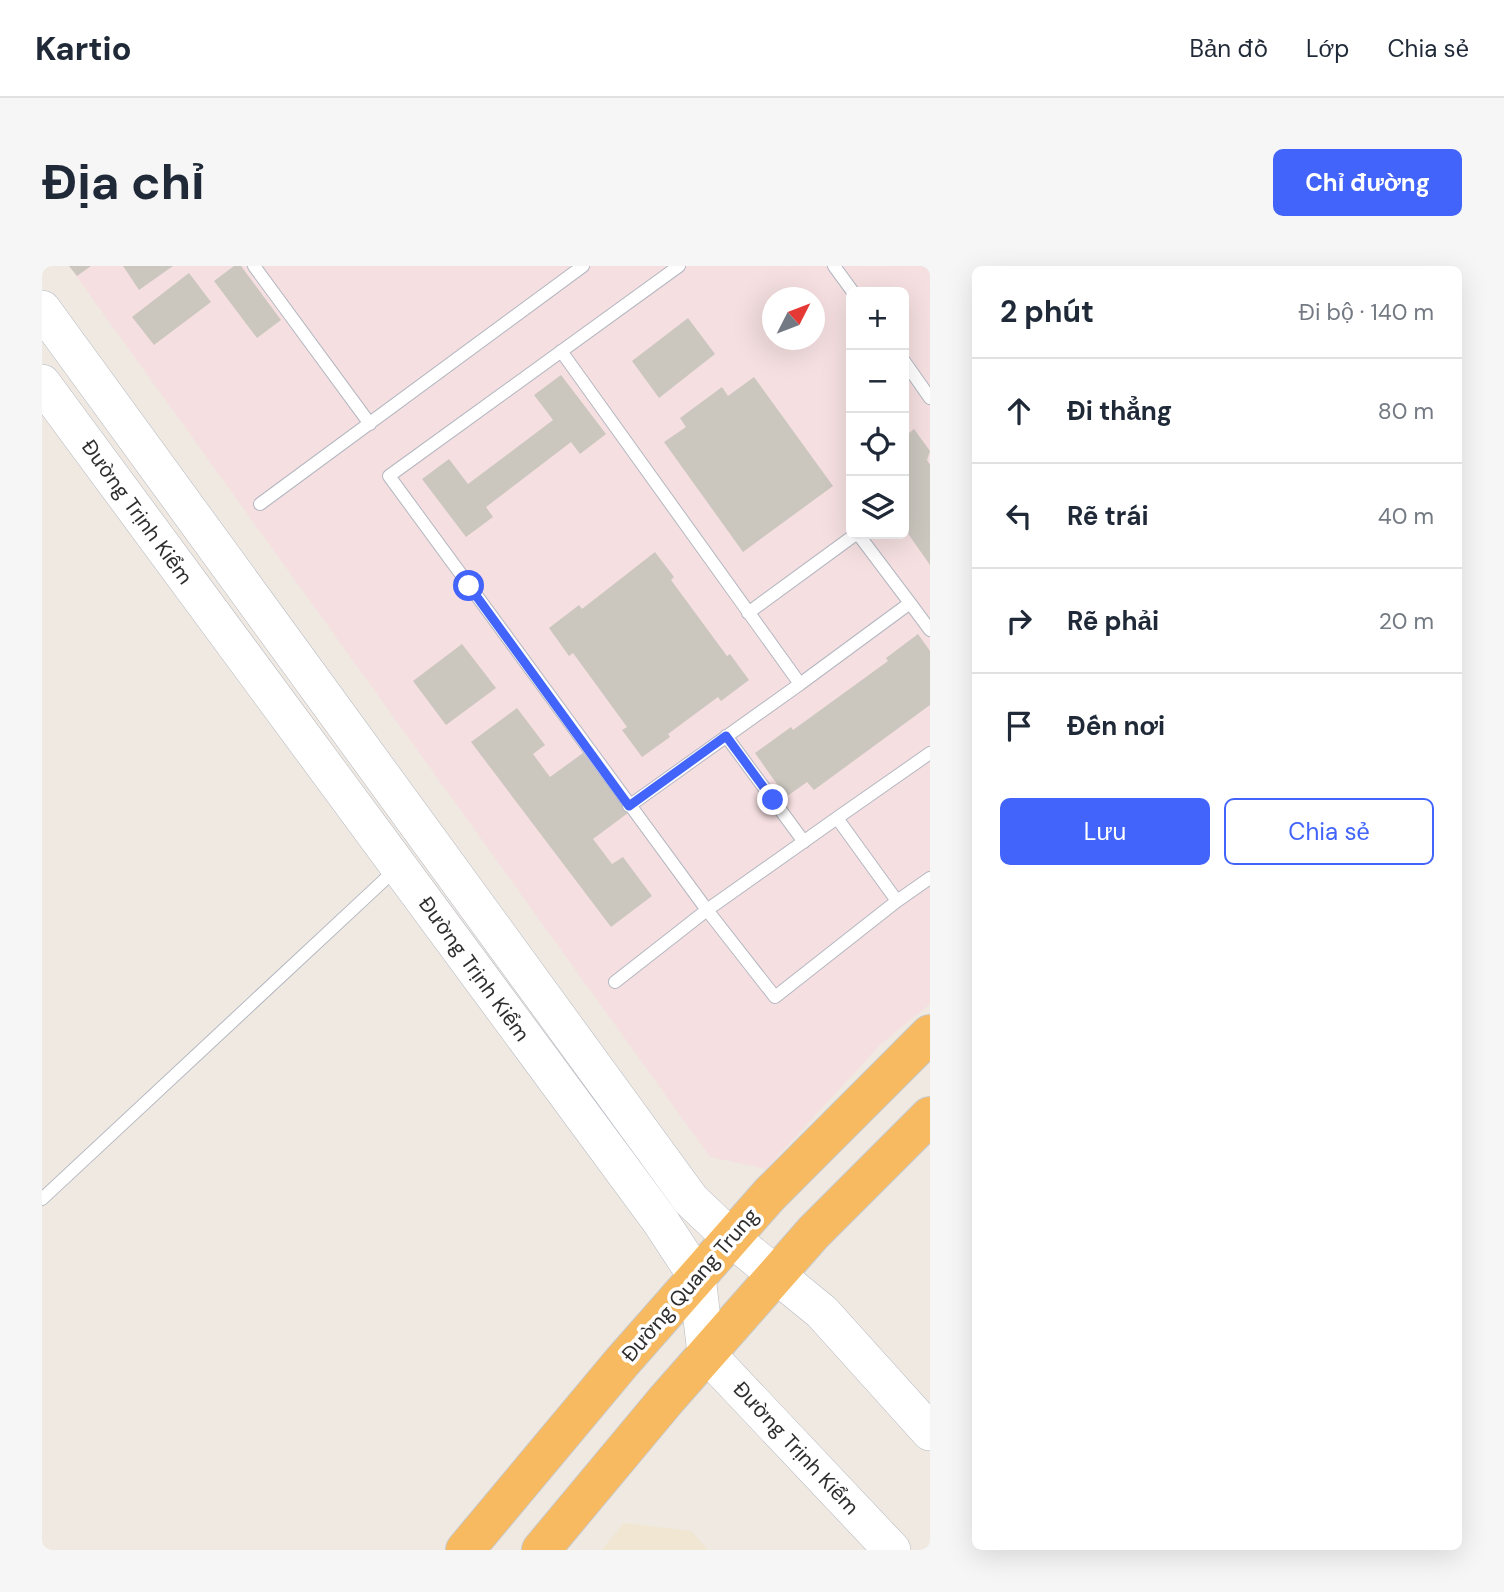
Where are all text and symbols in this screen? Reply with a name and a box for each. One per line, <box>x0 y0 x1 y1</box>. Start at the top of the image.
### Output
text: Kartio <box>35 27 132 70</box>
text: Bản đồ <box>1190 33 1268 64</box>
text: Lớp <box>1306 33 1349 64</box>
text: Chia sẻ <box>1387 33 1469 64</box>
button: Chỉ đường <box>1273 149 1462 216</box>
text: Địa chỉ <box>42 150 205 214</box>
north arrow <box>762 287 825 350</box>
map controls <box>846 287 909 539</box>
button: + <box>846 287 909 350</box>
text: 2 phút <box>1000 292 1094 331</box>
text: Đi bộ · 140 m <box>1299 297 1434 327</box>
button: − <box>846 350 909 413</box>
icon: ahead <box>1000 392 1038 430</box>
text: Đi thẳng <box>1067 394 1172 428</box>
text: 80 m <box>1378 396 1434 426</box>
button: locate <box>846 413 909 476</box>
street label: Đường Trịnh Kiểm <box>75 434 199 590</box>
button: layers <box>846 476 909 539</box>
icon: left <box>1000 497 1038 535</box>
text: Rẽ trái <box>1067 499 1149 533</box>
text: 40 m <box>1378 501 1434 531</box>
route start <box>453 570 484 601</box>
icon: right <box>1000 602 1038 640</box>
text: Rẽ phải <box>1067 604 1159 638</box>
text: 20 m <box>1379 606 1434 636</box>
icon: arrive <box>1000 707 1038 745</box>
text: Đến nơi <box>1067 709 1165 743</box>
route end <box>757 784 788 815</box>
button: Lưu <box>1000 798 1210 865</box>
button: Chia sẻ <box>1224 798 1434 865</box>
street label: Đường Trịnh Kiểm <box>412 891 536 1047</box>
street label: Đường Quang Trung <box>615 1202 765 1368</box>
street label: Đường Trịnh Kiểm <box>727 1375 865 1521</box>

